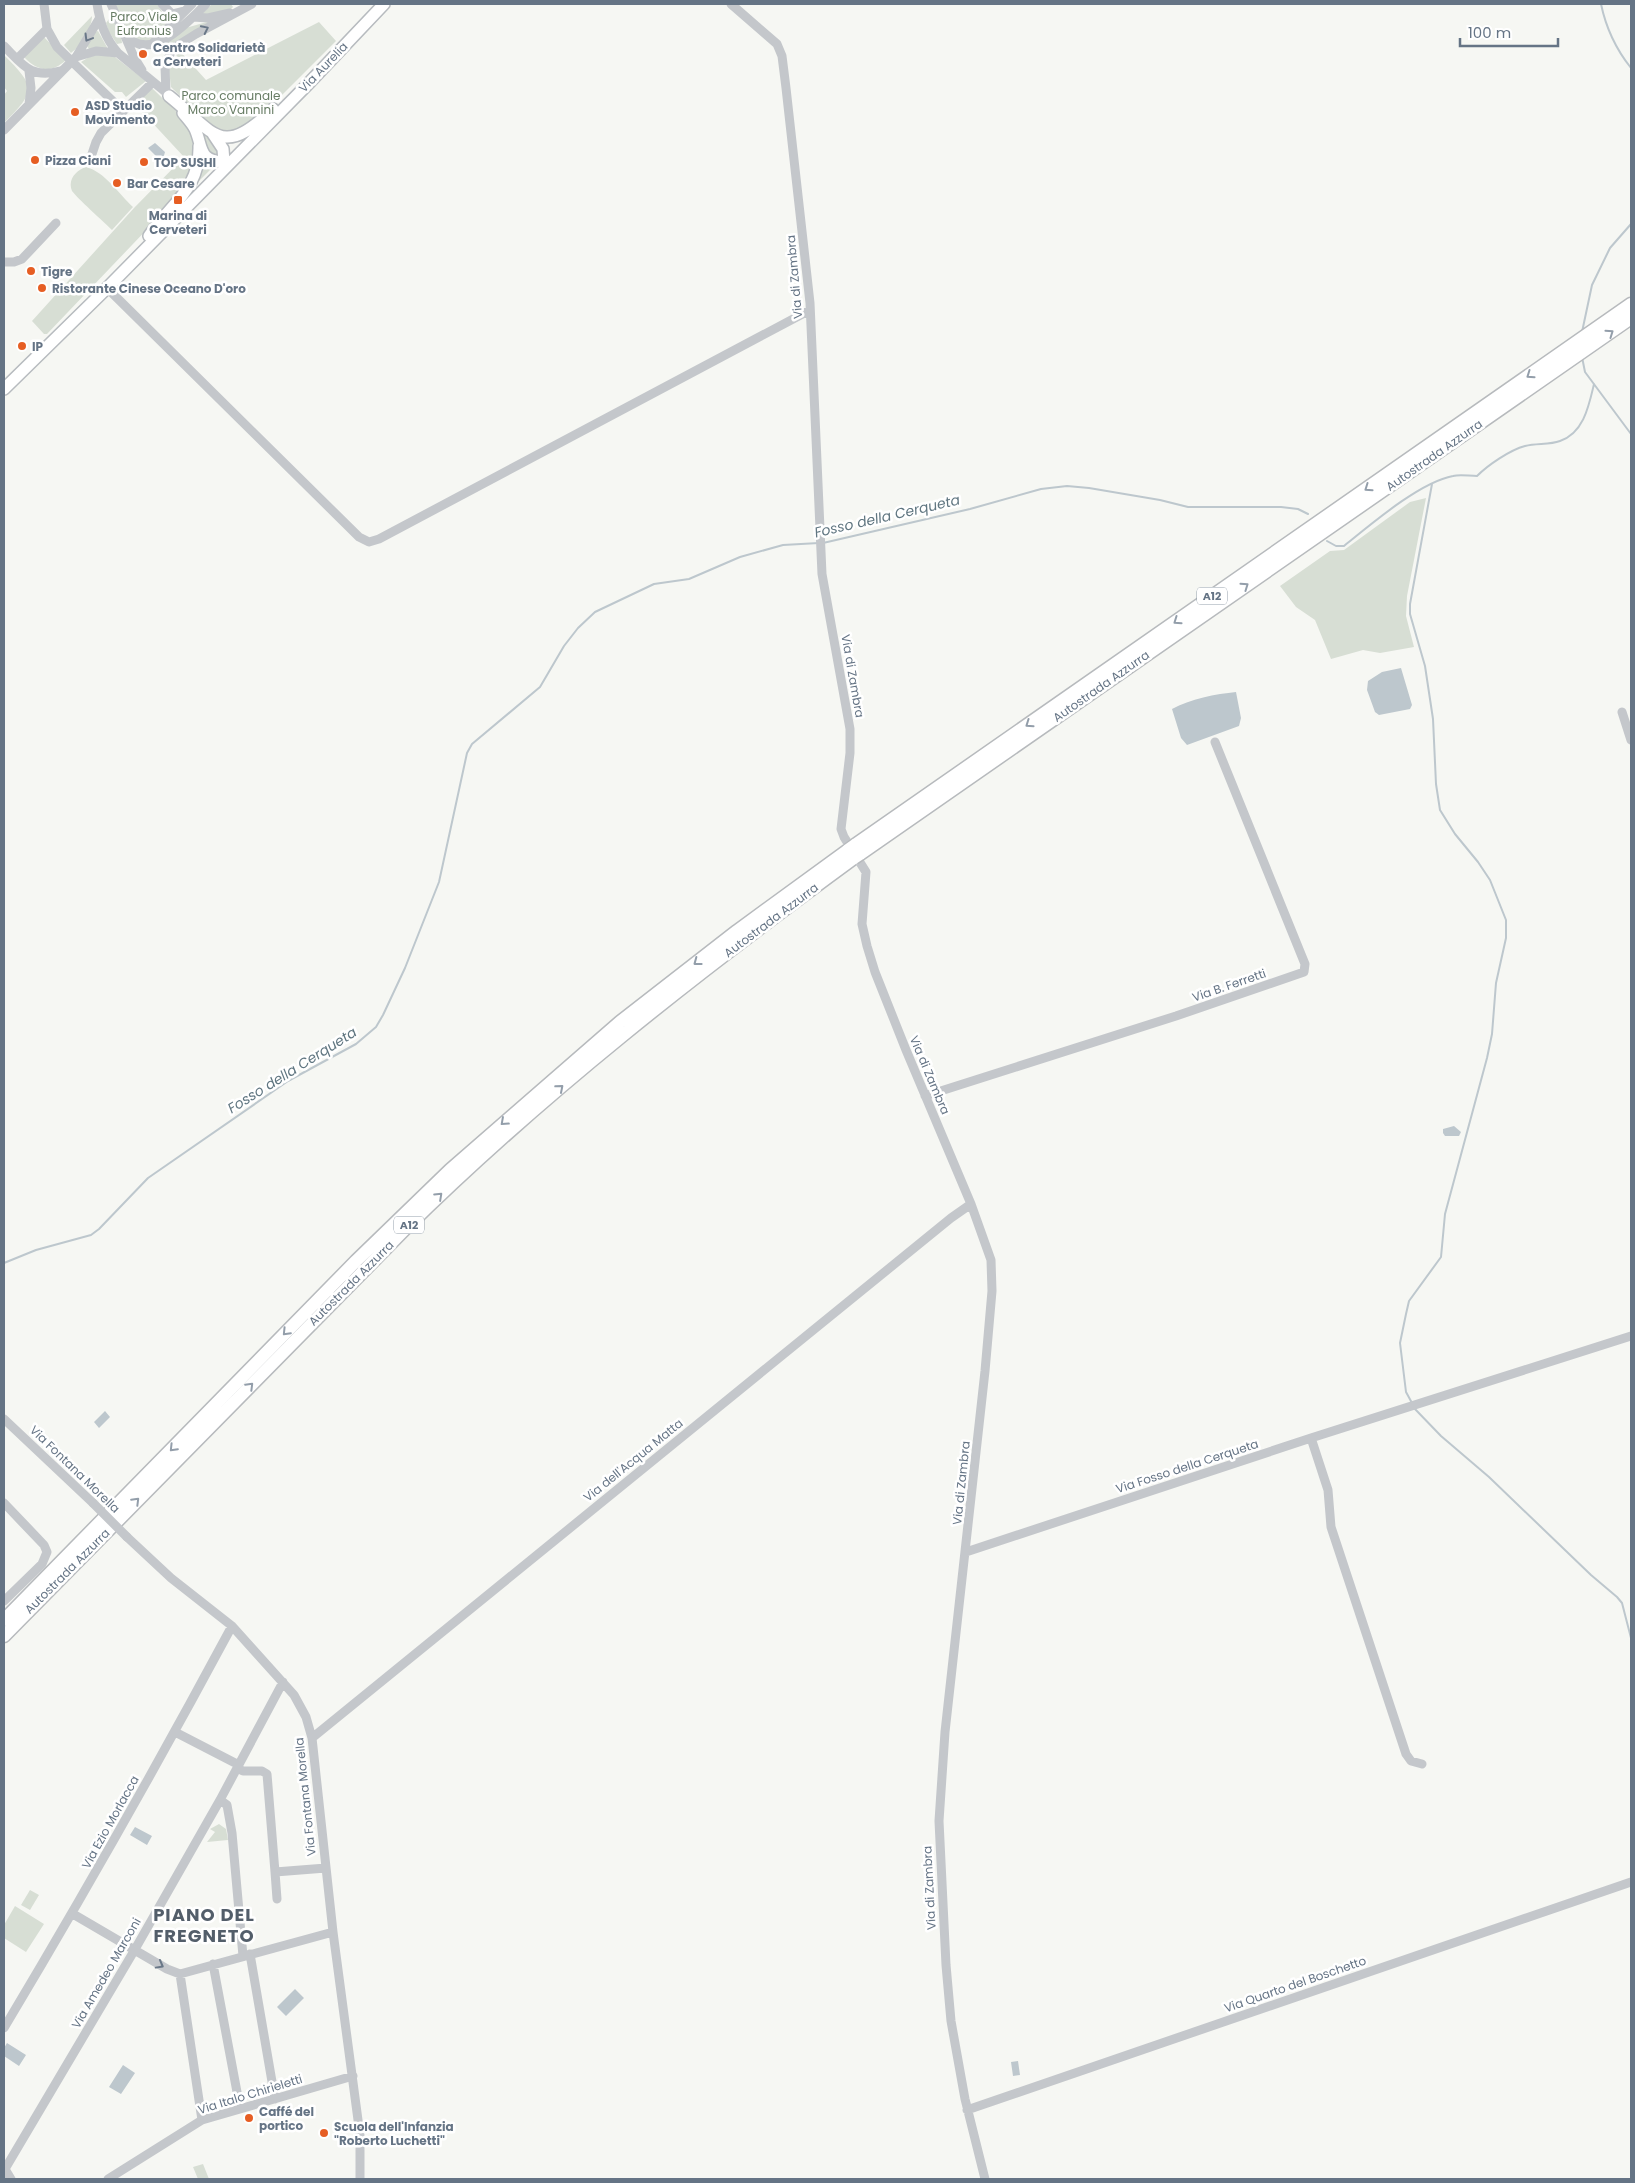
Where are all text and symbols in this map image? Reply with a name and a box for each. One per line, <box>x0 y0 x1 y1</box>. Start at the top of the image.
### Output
park label: Parco Viale Eufronius <box>110 8 178 39</box>
scale bar <box>1460 15 1558 47</box>
text: 100 m <box>1468 22 1511 43</box>
one-way arrow <box>200 25 209 35</box>
one-way arrow <box>84 32 94 41</box>
street label: Via Aurelia <box>295 38 351 96</box>
place label: Centro Solidarietà a Cerveteri <box>153 39 265 70</box>
marker: Centro Solidarietà a Cerveteri <box>137 48 149 60</box>
park label: Parco comunale Marco Vannini <box>182 87 280 118</box>
place label: ASD Studio Movimento <box>85 97 156 128</box>
marker: ASD Studio Movimento <box>69 106 81 118</box>
place label: Pizza Ciani <box>45 152 111 169</box>
marker: Pizza Ciani <box>29 154 41 166</box>
place label: TOP SUSHI <box>154 154 216 171</box>
marker: TOP SUSHI <box>138 156 150 168</box>
place label: Bar Cesare <box>127 175 195 192</box>
marker: Bar Cesare <box>111 177 123 189</box>
marker: Marina di Cerveteri <box>172 194 184 206</box>
place label: Marina di Cerveteri <box>149 207 207 238</box>
street label: Via di Zambra <box>782 234 806 320</box>
place label: Tigre <box>41 263 73 280</box>
marker: Tigre <box>25 265 37 277</box>
place label: Ristorante Cinese Oceano D'oro <box>52 280 246 297</box>
marker: Ristorante Cinese Oceano D'oro <box>36 282 48 294</box>
one-way arrow <box>1604 330 1614 339</box>
place label: IP <box>32 338 44 355</box>
marker: IP <box>16 340 28 352</box>
one-way arrow <box>1526 369 1536 378</box>
street label: Autostrada Azzurra <box>1382 415 1486 495</box>
one-way arrow <box>1364 482 1374 491</box>
water label: Fosso della Cerqueta <box>812 489 962 542</box>
one-way arrow <box>1239 583 1249 592</box>
road number: A12 <box>1197 588 1227 604</box>
one-way arrow <box>1173 615 1183 624</box>
street label: Via di Zambra <box>837 633 869 719</box>
street label: Autostrada Azzurra <box>1049 646 1153 726</box>
one-way arrow <box>1025 718 1035 727</box>
street label: Autostrada Azzurra <box>720 879 822 961</box>
one-way arrow <box>693 957 702 966</box>
street label: Via B. Ferretti <box>1190 964 1268 1006</box>
water label: Fosso della Cerqueta <box>224 1022 361 1118</box>
street label: Via di Zambra <box>906 1033 954 1117</box>
one-way arrow <box>555 1085 564 1094</box>
one-way arrow <box>500 1116 509 1125</box>
one-way arrow <box>433 1193 442 1202</box>
road number: A12 <box>394 1216 424 1234</box>
street label: Autostrada Azzurra <box>305 1237 397 1329</box>
one-way arrow <box>283 1326 292 1335</box>
one-way arrow <box>244 1382 253 1391</box>
street label: Via dell'Acqua Matta <box>580 1415 686 1505</box>
street label: Via Fontana Morella <box>26 1421 124 1517</box>
street label: Via Fosso della Cerqueta <box>1113 1435 1261 1497</box>
street label: Via di Zambra <box>948 1440 974 1526</box>
one-way arrow <box>170 1442 179 1451</box>
one-way arrow <box>130 1498 139 1507</box>
street label: Autostrada Azzurra <box>21 1525 113 1617</box>
street label: Via Fontana Morella <box>290 1737 320 1857</box>
street label: Via Ezio Morlacca <box>77 1772 143 1872</box>
street label: Via di Zambra <box>918 1845 940 1931</box>
district label: PIANO DEL FREGNETO <box>153 1902 255 1948</box>
street label: Via Amedeo Marconi <box>67 1914 145 2031</box>
street label: Via Quarto del Boschetto <box>1222 1952 1369 2016</box>
one-way arrow <box>154 1959 163 1969</box>
street label: Via Italo Chirieletti <box>196 2070 304 2118</box>
place label: Caffé del portico <box>259 2103 314 2134</box>
marker: Caffé del portico <box>243 2112 255 2124</box>
place label: Scuola dell'Infanzia "Roberto Luchetti" <box>334 2118 454 2149</box>
marker: Scuola dell'Infanzia "Roberto Luchetti" <box>318 2127 330 2139</box>

